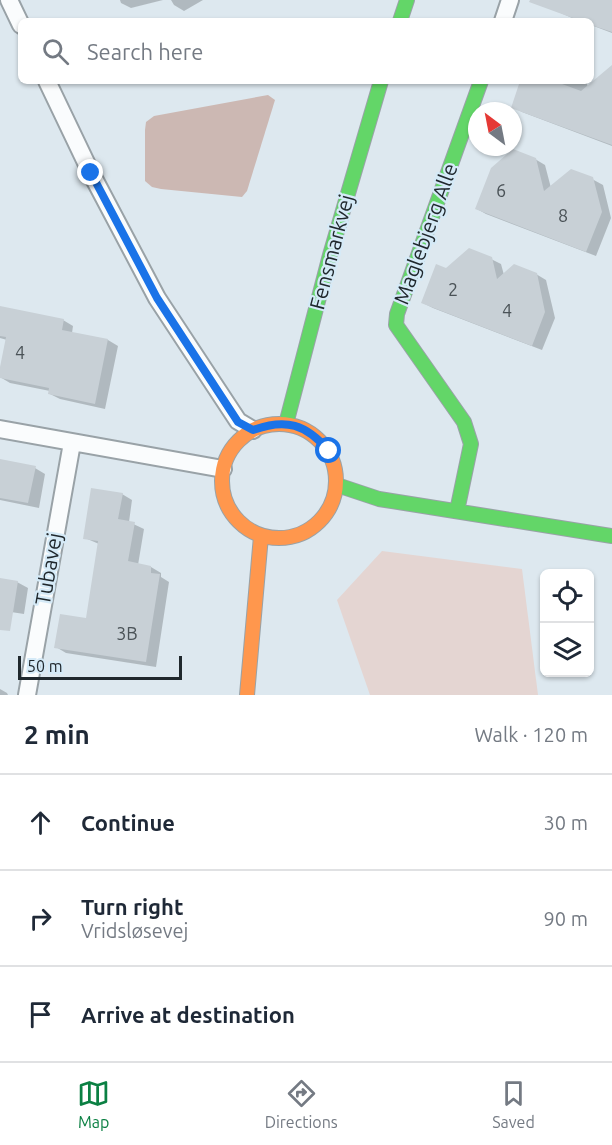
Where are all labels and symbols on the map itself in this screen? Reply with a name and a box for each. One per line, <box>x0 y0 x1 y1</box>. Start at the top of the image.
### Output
north arrow <box>468 102 522 156</box>
route end <box>77 159 103 185</box>
street label: Maglebjerg Alle <box>388 160 462 307</box>
house number: 6 <box>496 180 506 200</box>
street label: Fensmarkvej <box>304 192 358 312</box>
house number: 8 <box>558 205 568 225</box>
house number: 2 <box>448 279 458 299</box>
house number: 4 <box>502 300 512 320</box>
house number: 4 <box>15 342 25 362</box>
route start <box>315 437 341 463</box>
street label: Tubavej <box>30 531 66 607</box>
house number: 3B <box>116 623 138 643</box>
scale bar <box>18 653 182 680</box>

